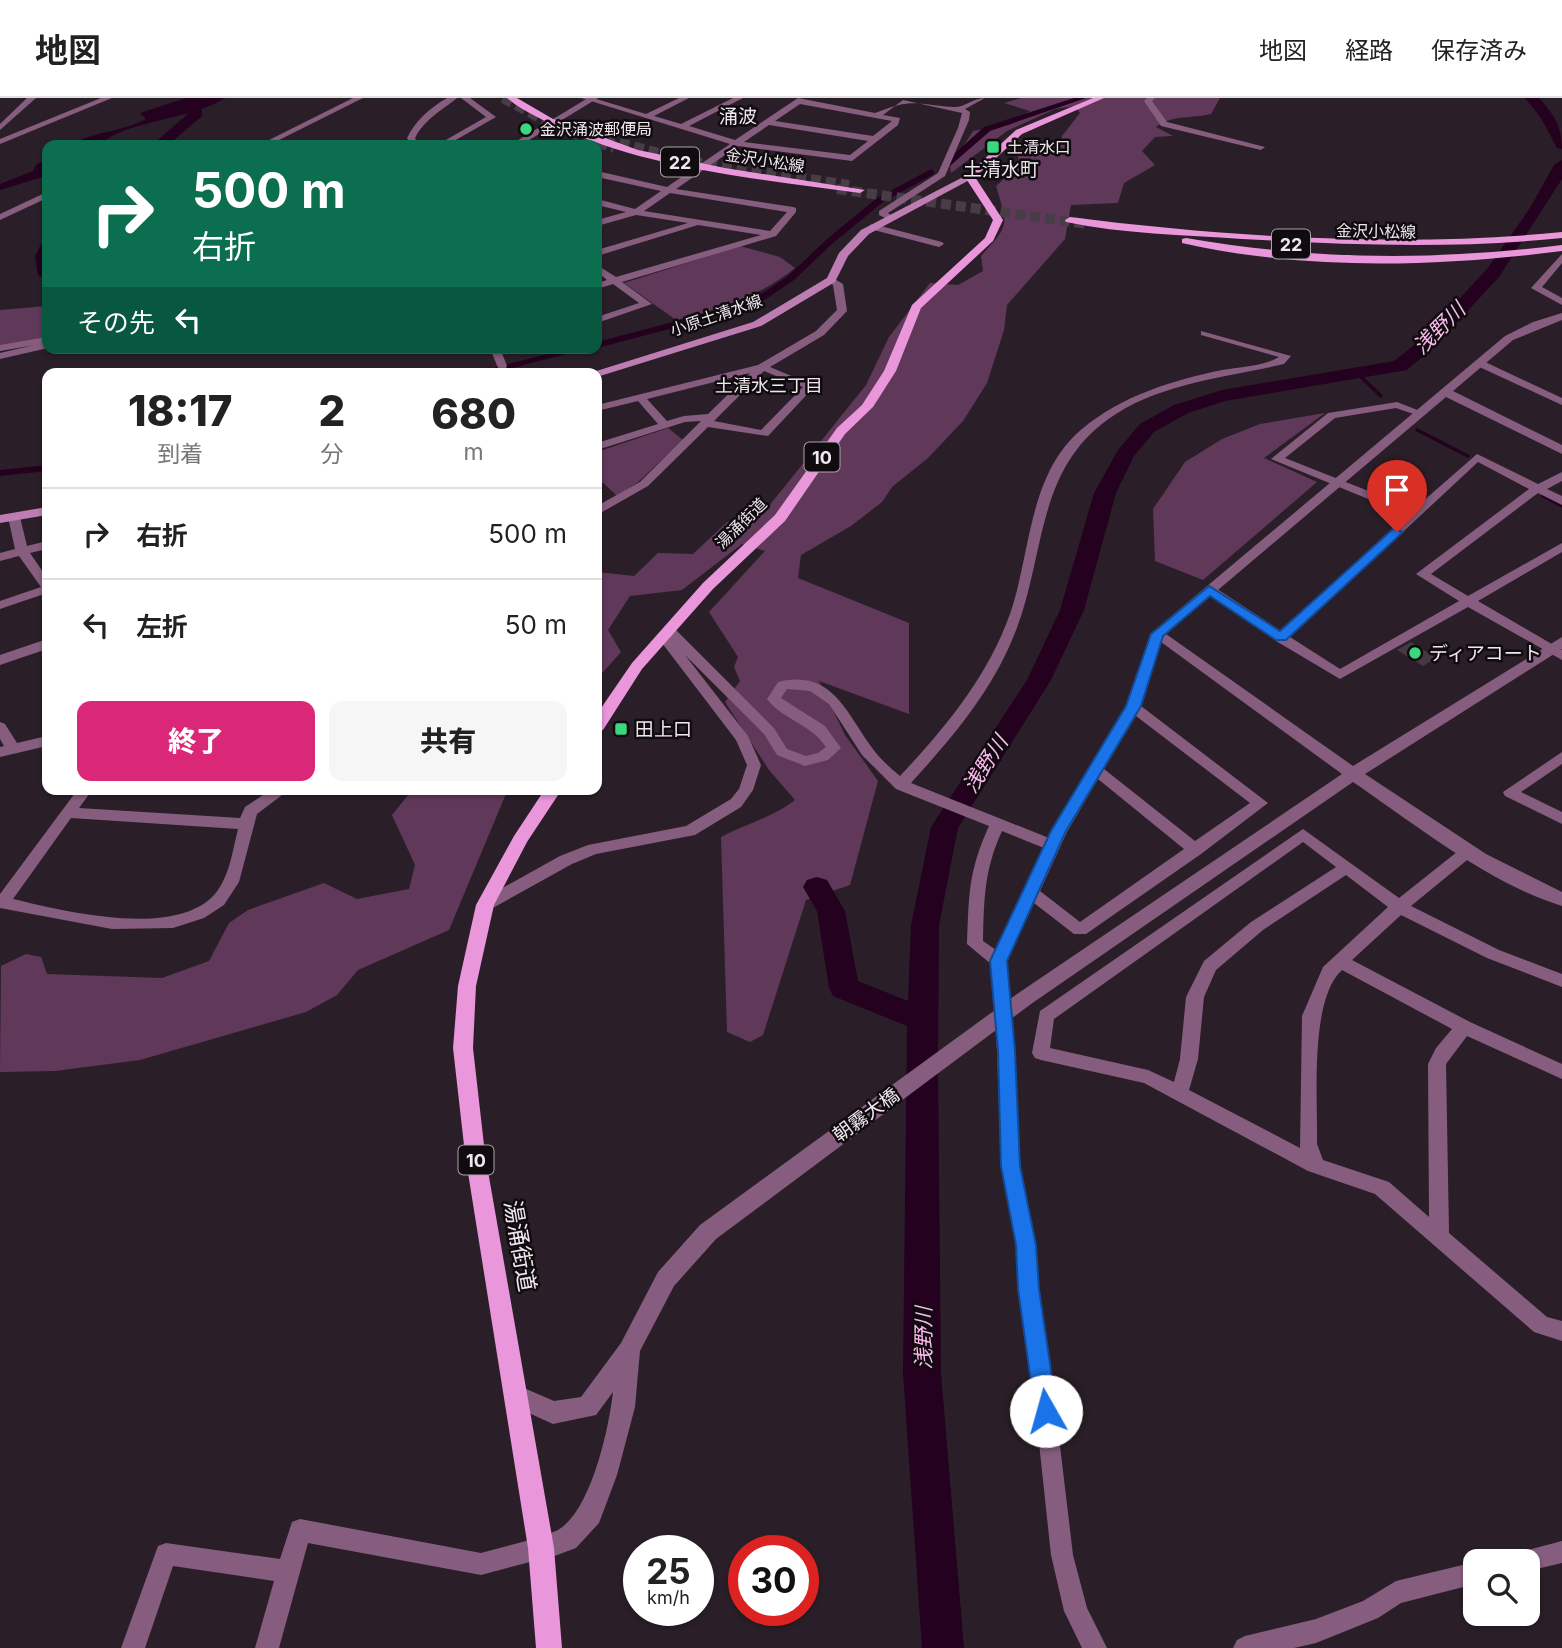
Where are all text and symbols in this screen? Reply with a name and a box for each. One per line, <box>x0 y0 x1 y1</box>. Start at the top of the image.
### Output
text: 地図 <box>35 30 101 70</box>
text: 地図 <box>1259 36 1307 65</box>
text: 経路 <box>1345 36 1393 65</box>
text: 保存済み <box>1431 36 1527 65</box>
district label: 涌波 <box>719 105 757 128</box>
place label: 金沢涌波郵便局 <box>540 119 652 139</box>
marker: 金沢涌波郵便局 <box>518 121 534 137</box>
place label: 土清水口 <box>1007 137 1071 157</box>
marker: 土清水口 <box>985 139 1001 155</box>
street label: 金沢小松線 <box>724 144 806 176</box>
road number: 22 <box>661 148 699 176</box>
district label: 土清水町 <box>963 158 1039 181</box>
text: 500 m <box>192 161 346 220</box>
icon: right <box>77 168 168 259</box>
street label: 金沢小松線 <box>1336 220 1416 242</box>
text: 右折 <box>192 227 256 266</box>
road number: 22 <box>1272 230 1310 258</box>
street label: 小原土清水線 <box>667 290 765 340</box>
water label: 浅野川 <box>1408 295 1472 359</box>
icon: left <box>169 301 207 339</box>
text: その先 <box>77 307 155 338</box>
district label: 土清水三丁目 <box>715 375 823 396</box>
text: 18:17 <box>128 385 232 436</box>
text: 2 <box>318 385 345 436</box>
text: 680 <box>431 388 516 439</box>
text: m <box>464 438 484 466</box>
text: 到着 <box>157 440 203 468</box>
text: 分 <box>320 440 343 468</box>
road number: 10 <box>804 442 840 472</box>
pin <box>1367 460 1427 532</box>
icon: arrive <box>1378 471 1416 509</box>
street label: 湯涌街道 <box>711 493 771 553</box>
icon: right <box>77 515 115 553</box>
text: 500 m <box>488 518 567 549</box>
text: 右折 <box>136 520 188 551</box>
icon: left <box>77 606 115 644</box>
text: 50 m <box>505 609 567 640</box>
text: 左折 <box>136 611 188 642</box>
place label: ディアコート <box>1429 642 1542 665</box>
marker: ディアコート <box>1407 645 1423 661</box>
button: 終了 <box>77 701 315 781</box>
button: 共有 <box>329 701 567 781</box>
place label: 田上口 <box>635 718 692 741</box>
marker: 田上口 <box>613 721 629 737</box>
water label: 浅野川 <box>957 729 1014 797</box>
street label: 朝霧大橋 <box>828 1083 904 1147</box>
road number: 10 <box>458 1146 494 1175</box>
street label: 湯涌街道 <box>498 1198 542 1294</box>
water label: 浅野川 <box>911 1305 936 1370</box>
position arrow <box>1009 1374 1083 1448</box>
speed limit sign: 30 <box>728 1535 819 1626</box>
map controls <box>1463 1549 1540 1626</box>
button: search <box>1463 1549 1540 1626</box>
text: 25 <box>646 1550 691 1592</box>
text: km/h <box>647 1587 690 1608</box>

